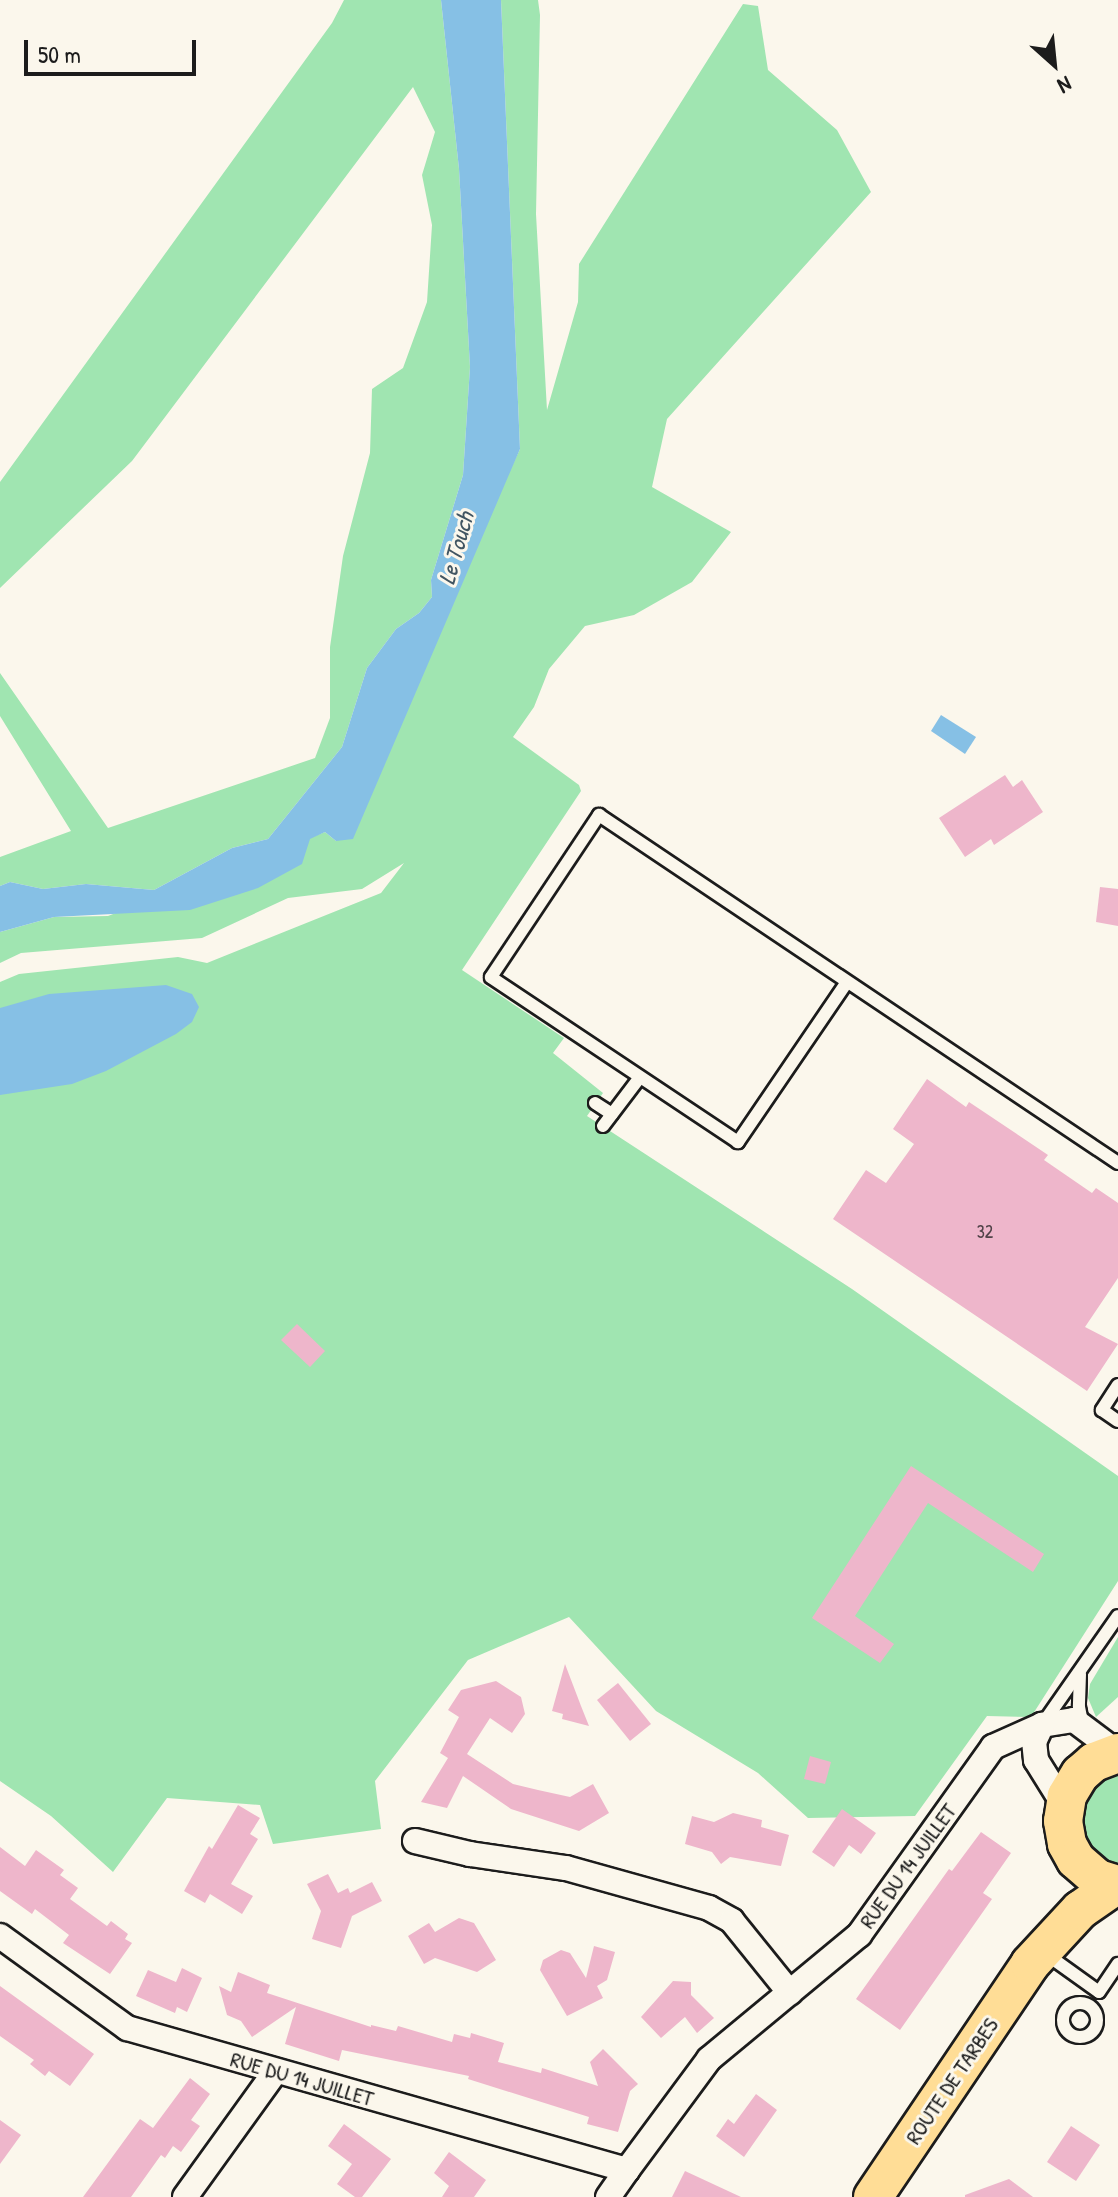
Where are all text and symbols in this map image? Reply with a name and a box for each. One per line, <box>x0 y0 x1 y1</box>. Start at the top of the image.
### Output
scale bar <box>28 24 200 74</box>
north arrow <box>1014 24 1094 104</box>
text: 50 m <box>38 38 81 70</box>
text: N <box>1053 69 1077 101</box>
water label: Le Touch <box>432 509 480 587</box>
house number: 32 <box>977 1221 993 1243</box>
street label: RUE DU 14 JUILLET <box>854 1799 962 1933</box>
street label: ROUTE DE TARBES <box>900 2013 1004 2149</box>
street label: RUE DU 14 JUILLET <box>227 2046 377 2112</box>

